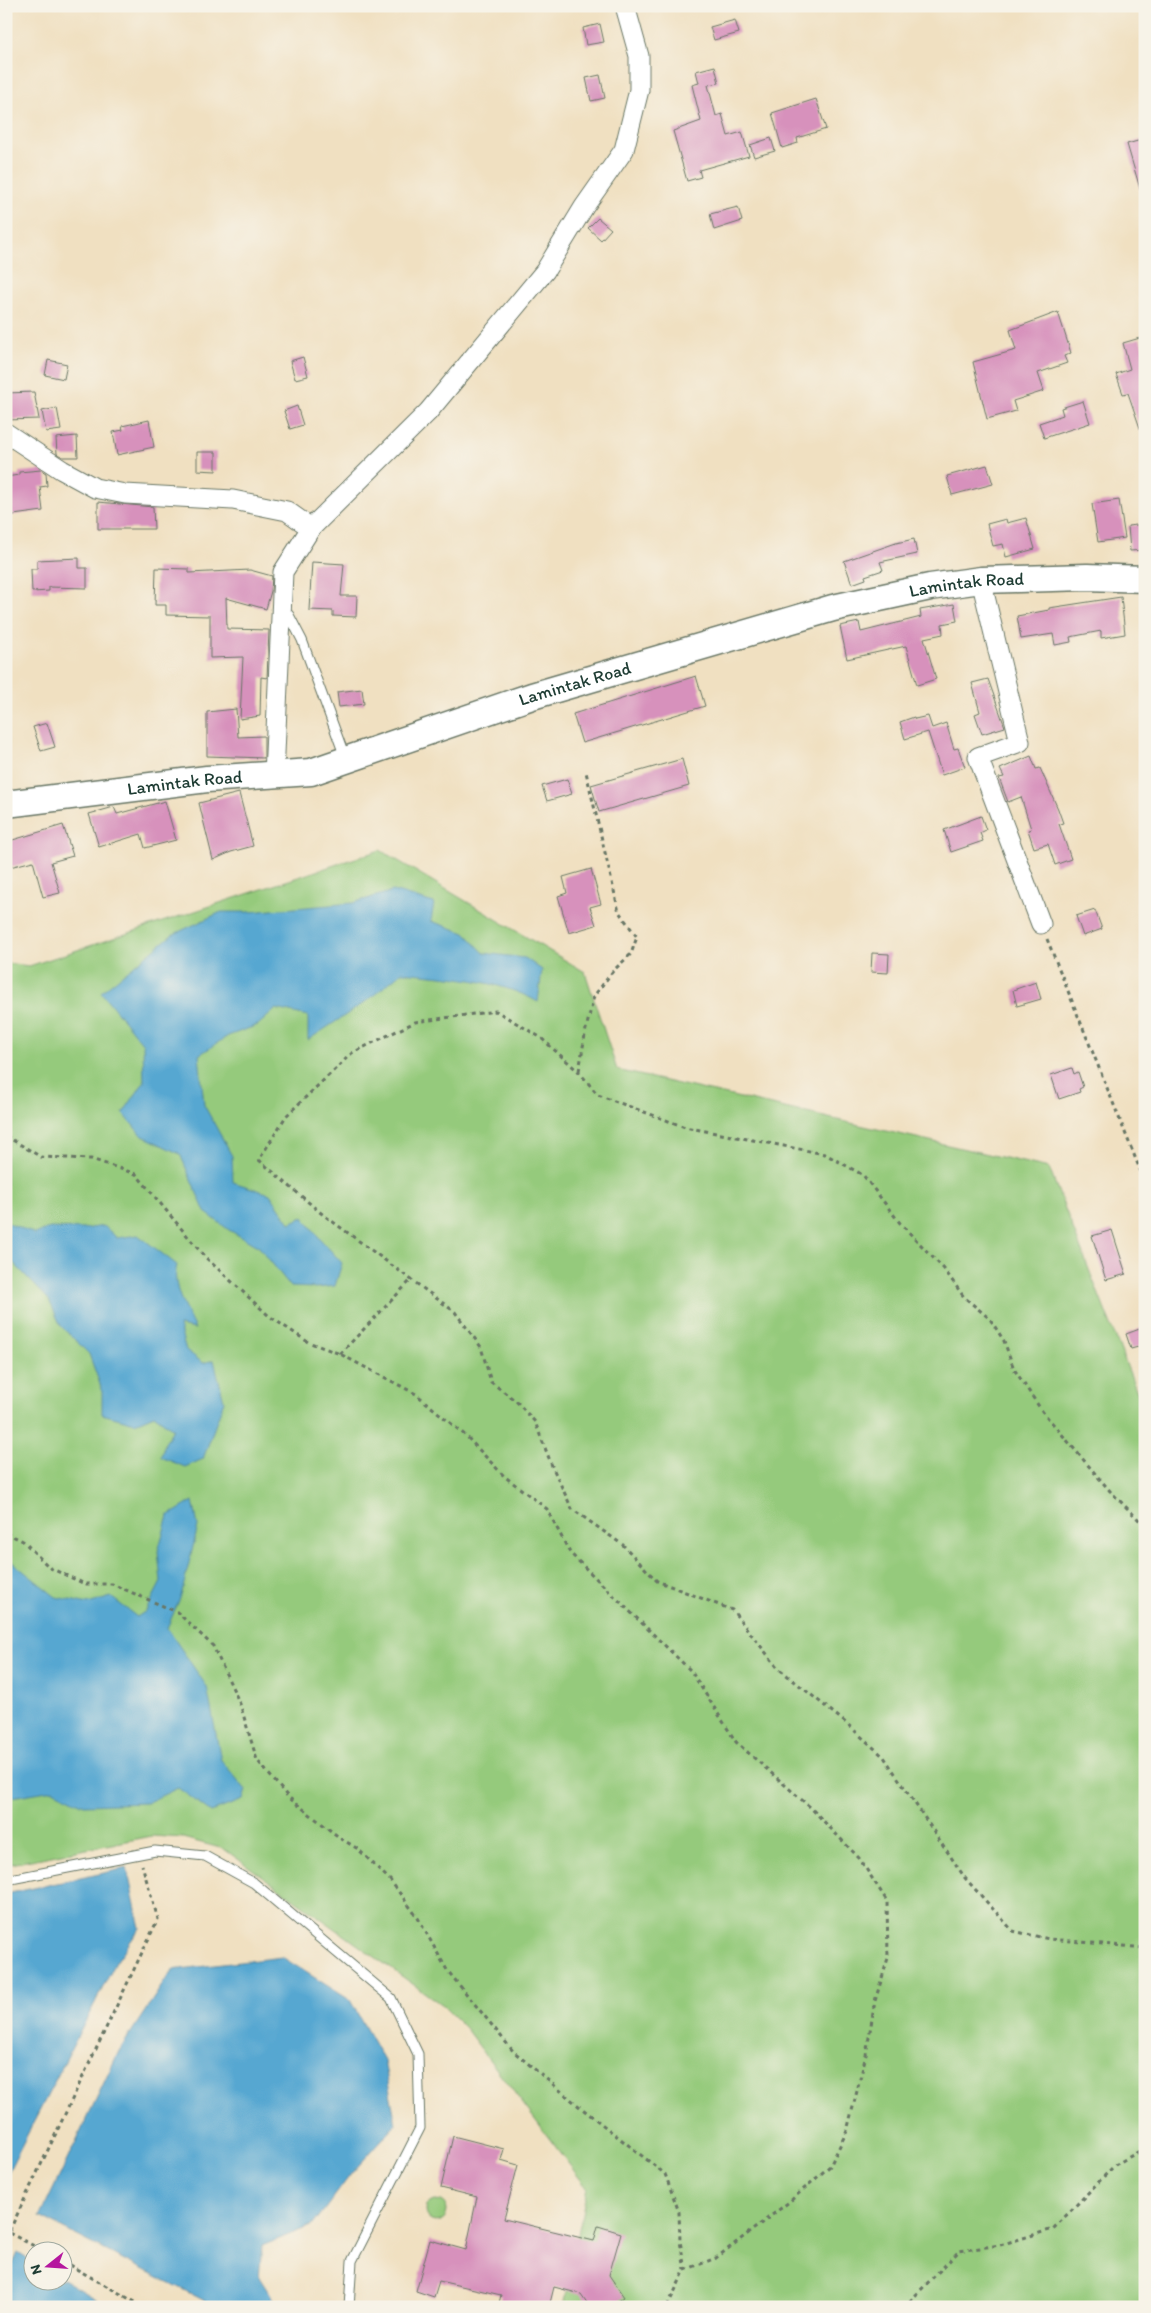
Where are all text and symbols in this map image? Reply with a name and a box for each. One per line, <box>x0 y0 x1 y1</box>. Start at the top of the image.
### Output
street label: Lamintak Road <box>907 568 1025 602</box>
street label: Lamintak Road <box>516 657 634 711</box>
street label: Lamintak Road <box>126 766 243 800</box>
north arrow <box>22 2240 72 2290</box>
text: N <box>27 2263 46 2277</box>

